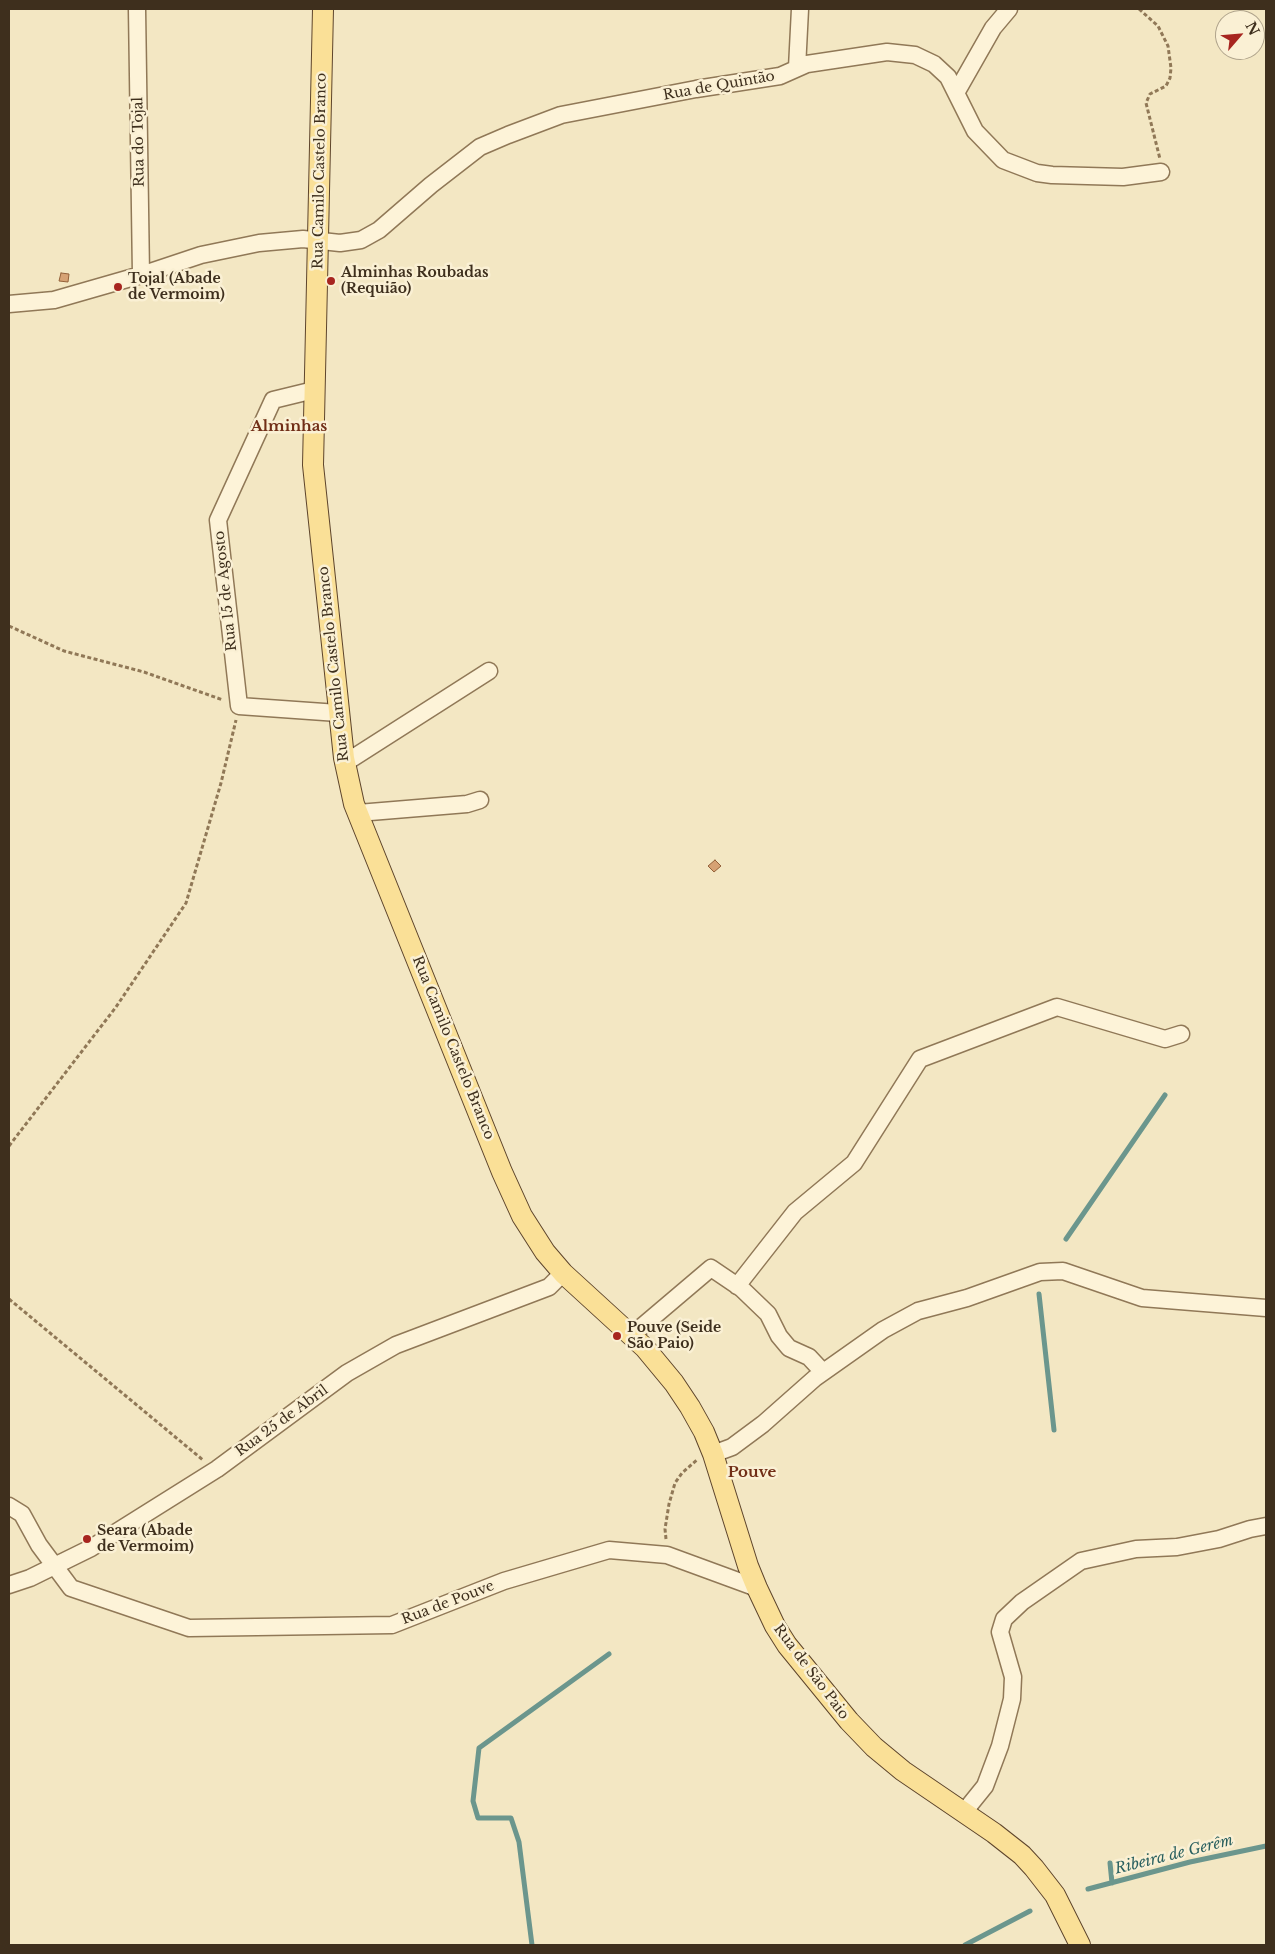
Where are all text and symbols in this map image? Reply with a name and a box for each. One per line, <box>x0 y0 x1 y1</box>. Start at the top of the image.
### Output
north arrow <box>1215 10 1265 60</box>
text: N <box>1241 19 1263 39</box>
street label: Rua de Quintão <box>662 68 776 104</box>
street label: Rua Camilo Castelo Branco <box>310 73 330 269</box>
street label: Rua do Tojal <box>130 97 148 187</box>
place label: Alminhas Roubadas (Requião) <box>341 265 488 298</box>
place label: Tojal (Abade de Vermoim) <box>128 271 225 304</box>
marker: Alminhas Roubadas (Requião) <box>325 275 337 287</box>
marker: Tojal (Abade de Vermoim) <box>112 281 124 293</box>
district label: Alminhas <box>251 418 327 436</box>
street label: Rua 15 de Agosto <box>211 530 241 652</box>
street label: Rua Camilo Castelo Branco <box>315 565 353 763</box>
street label: Rua Camilo Castelo Branco <box>408 954 498 1142</box>
place label: Pouve (Seide São Paio) <box>627 1320 721 1352</box>
marker: Pouve (Seide São Paio) <box>611 1330 623 1342</box>
street label: Rua 25 de Abril <box>232 1382 332 1460</box>
district label: Pouve <box>728 1464 776 1482</box>
place label: Seara (Abade de Vermoim) <box>97 1523 194 1555</box>
marker: Seara (Abade de Vermoim) <box>81 1533 93 1545</box>
street label: Rua de Pouve <box>399 1578 497 1628</box>
street label: Rua de São Paio <box>770 1621 852 1723</box>
water label: Ribeira de Gerêm <box>1113 1832 1235 1878</box>

